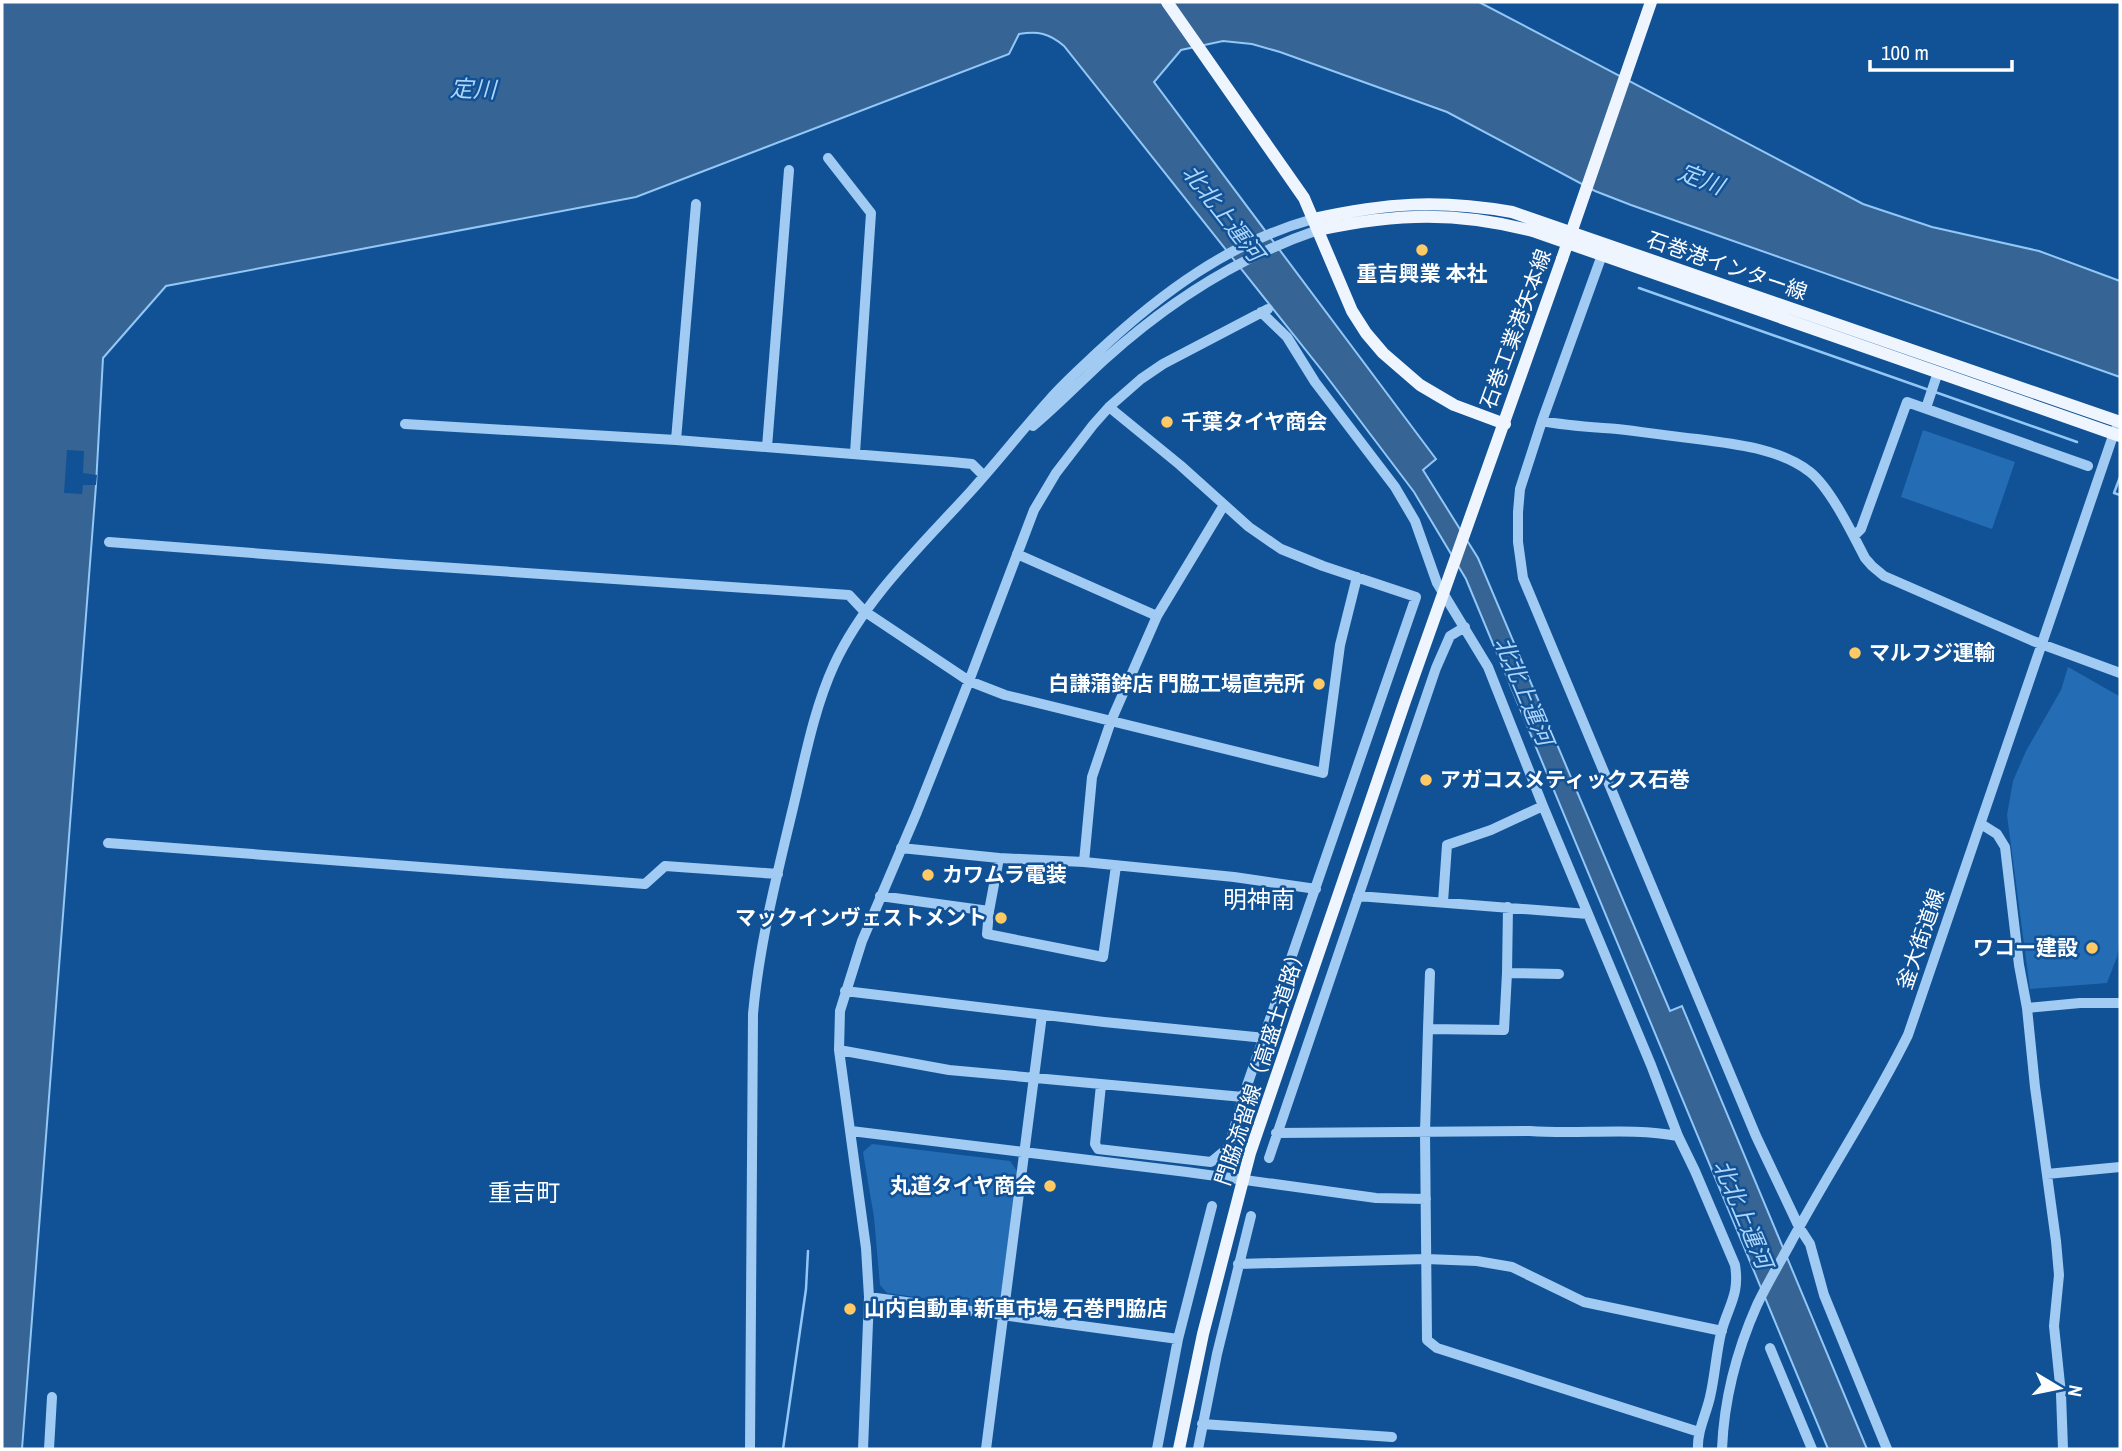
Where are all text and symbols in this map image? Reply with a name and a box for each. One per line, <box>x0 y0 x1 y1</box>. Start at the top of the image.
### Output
scale bar <box>1870 28 2012 72</box>
text: 100 m <box>1881 38 1929 67</box>
water label: 定川 <box>449 72 500 105</box>
water label: 定川 <box>1674 156 1731 202</box>
water label: 北北上運河 <box>1176 158 1273 271</box>
street label: 石巻港インター線 <box>1643 224 1811 307</box>
marker: 重吉興業 本社 <box>1414 242 1430 258</box>
street label: 石巻工業港矢本線 <box>1473 245 1558 413</box>
place label: 重吉興業 本社 <box>1357 259 1487 288</box>
place label: 千葉タイヤ商会 <box>1181 407 1327 436</box>
marker: 千葉タイヤ商会 <box>1159 414 1175 430</box>
water label: 北北上運河 <box>1488 632 1563 753</box>
place label: マルフジ運輸 <box>1869 638 1995 667</box>
marker: マルフジ運輸 <box>1847 645 1863 661</box>
place label: 白謙蒲鉾店 門脇工場直売所 <box>1048 669 1305 698</box>
marker: 白謙蒲鉾店 門脇工場直売所 <box>1311 676 1327 692</box>
place label: アガコスメティックス石巻 <box>1440 765 1690 794</box>
marker: アガコスメティックス石巻 <box>1418 772 1434 788</box>
place label: カワムラ電装 <box>942 860 1067 889</box>
marker: カワムラ電装 <box>920 867 936 883</box>
district label: 明神南 <box>1223 883 1295 915</box>
street label: 釜大街道線 <box>1890 884 1951 993</box>
place label: マックインヴェストメント <box>735 903 987 932</box>
marker: マックインヴェストメント <box>993 910 1009 926</box>
place label: ワコー建設 <box>1973 933 2078 962</box>
marker: ワコー建設 <box>2084 940 2100 956</box>
street label: 門脇流留線（高盛土道路） <box>1208 941 1313 1189</box>
water label: 北北上運河 <box>1707 1155 1782 1276</box>
place label: 丸道タイヤ商会 <box>890 1171 1036 1200</box>
district label: 重吉町 <box>488 1176 560 1208</box>
marker: 丸道タイヤ商会 <box>1042 1178 1058 1194</box>
place label: 山内自動車 新車市場 石巻門脇店 <box>864 1294 1168 1323</box>
marker: 山内自動車 新車市場 石巻門脇店 <box>842 1301 858 1317</box>
north arrow <box>2024 1353 2094 1423</box>
text: N <box>2062 1383 2090 1399</box>

